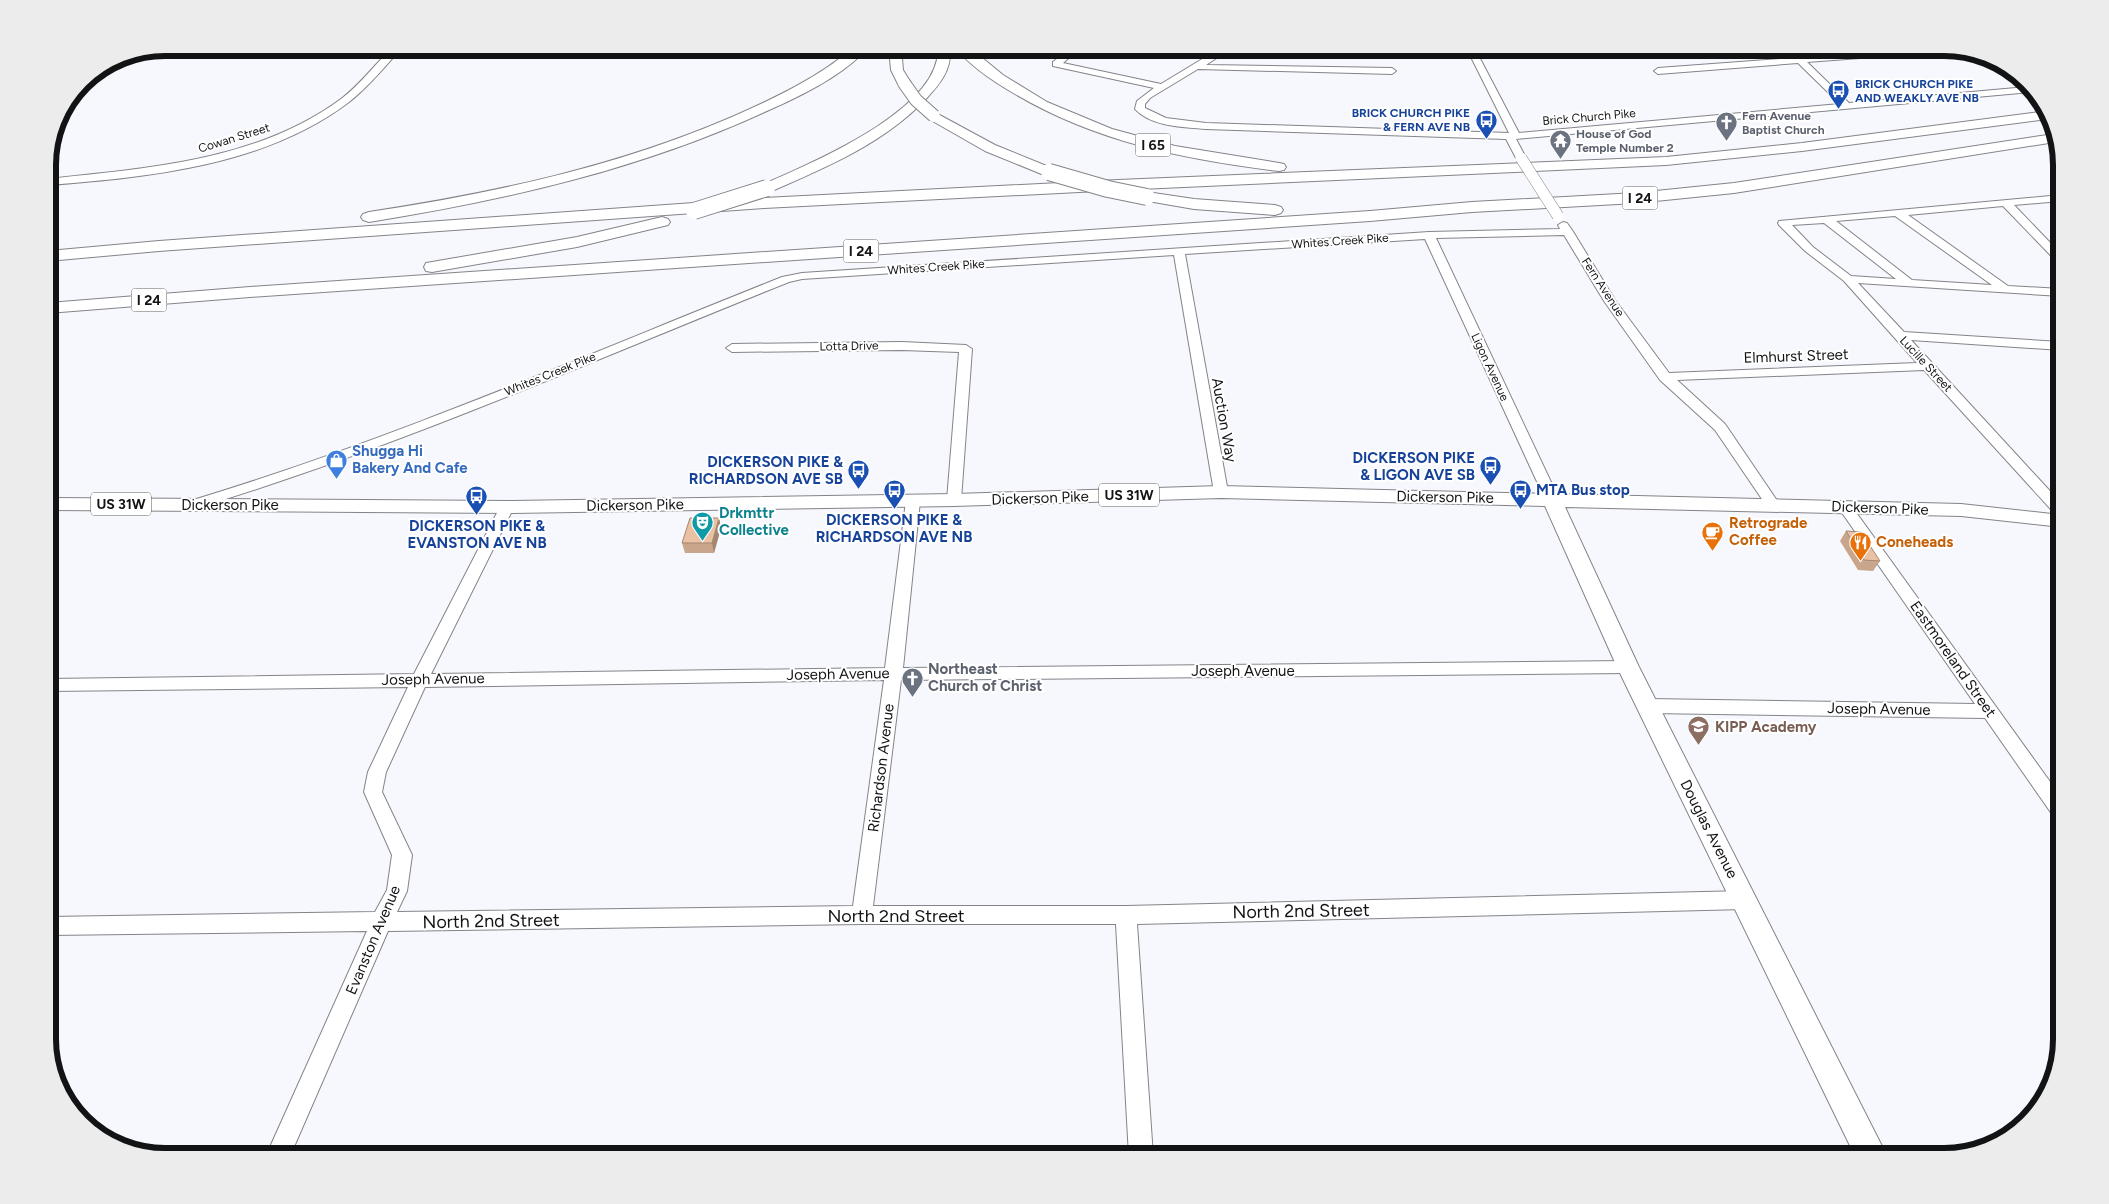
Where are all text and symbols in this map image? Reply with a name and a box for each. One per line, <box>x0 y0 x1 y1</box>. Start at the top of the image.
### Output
place label: BRICK CHURCH PIKE AND WEAKLY AVE NB <box>1855 77 1979 105</box>
bus stop icon: BRICK CHURCH PIKE AND WEAKLY AVE NB <box>1827 79 1851 110</box>
place label: BRICK CHURCH PIKE & FERN AVE NB <box>1352 106 1470 134</box>
street label: Brick Church Pike <box>1542 106 1637 128</box>
bus stop icon: BRICK CHURCH PIKE & FERN AVE NB <box>1474 108 1498 139</box>
place label: Fern Avenue Baptist Church <box>1742 109 1825 137</box>
church icon: Fern Avenue Baptist Church <box>1714 111 1738 142</box>
street label: Cowan Street <box>197 120 272 156</box>
place label: House of God Temple Number 2 <box>1576 127 1674 155</box>
temple icon: House of God Temple Number 2 <box>1548 129 1572 160</box>
road number: I 65 <box>1136 134 1170 156</box>
road number: I 24 <box>1622 187 1658 210</box>
street label: Whites Creek Pike <box>1291 231 1389 251</box>
road number: I 24 <box>844 240 878 262</box>
street label: Fern Avenue <box>1579 255 1627 319</box>
street label: Whites Creek Pike <box>887 257 985 277</box>
road number: I 24 <box>132 288 166 312</box>
street label: Ligon Avenue <box>1468 331 1512 404</box>
street label: Lucille Street <box>1897 333 1956 395</box>
street label: Lotta Drive <box>819 338 879 354</box>
street label: Elmhurst Street <box>1743 345 1849 367</box>
street label: Whites Creek Pike <box>502 349 598 399</box>
street label: Auction Way <box>1208 376 1240 464</box>
place label: Shugga Hi Bakery And Cafe <box>352 442 468 477</box>
shop icon: Shugga Hi Bakery And Cafe <box>324 448 348 479</box>
place label: DICKERSON PIKE & LIGON AVE SB <box>1353 449 1475 484</box>
place label: DICKERSON PIKE & RICHARDSON AVE SB <box>689 453 843 488</box>
bus stop icon: DICKERSON PIKE & LIGON AVE SB <box>1479 455 1503 486</box>
bus stop icon: DICKERSON PIKE & RICHARDSON AVE SB <box>847 459 871 490</box>
bus stop icon: MTA Bus stop <box>1508 478 1532 509</box>
bus stop icon: DICKERSON PIKE & RICHARDSON AVE NB <box>882 479 906 510</box>
place label: MTA Bus stop <box>1536 481 1630 499</box>
road number: US 31W <box>1099 484 1159 506</box>
bus stop icon: DICKERSON PIKE & EVANSTON AVE NB <box>465 485 489 516</box>
street label: Dickerson Pike <box>991 487 1089 509</box>
street label: Dickerson Pike <box>1396 487 1494 507</box>
road number: US 31W <box>91 492 151 516</box>
street label: Dickerson Pike <box>586 495 684 515</box>
street label: Dickerson Pike <box>181 496 279 514</box>
street label: Dickerson Pike <box>1831 497 1929 519</box>
place label: Drkmttr Collective <box>719 504 790 539</box>
theatre icon: Drkmttr Collective <box>691 510 715 541</box>
place label: DICKERSON PIKE & RICHARDSON AVE NB <box>816 511 972 546</box>
place label: Retrograde Coffee <box>1729 514 1808 549</box>
place label: DICKERSON PIKE & EVANSTON AVE NB <box>407 517 547 552</box>
cafe icon: Retrograde Coffee <box>1701 520 1725 551</box>
restaurant icon: Coneheads <box>1848 530 1872 561</box>
place label: Coneheads <box>1876 533 1953 551</box>
street label: Eastmoreland Street <box>1906 597 2000 721</box>
place label: Northeast Church of Christ <box>928 660 1042 695</box>
street label: Joseph Avenue <box>1191 662 1295 680</box>
street label: Joseph Avenue <box>786 664 890 684</box>
church icon: Northeast Church of Christ <box>900 666 924 697</box>
street label: Joseph Avenue <box>381 669 485 689</box>
street label: Joseph Avenue <box>1827 699 1931 719</box>
street label: Richardson Avenue <box>864 703 898 833</box>
school or university icon: KIPP Academy <box>1687 715 1711 746</box>
place label: KIPP Academy <box>1715 718 1817 736</box>
street label: Douglas Avenue <box>1676 777 1742 881</box>
street label: Evanston Avenue <box>342 883 404 997</box>
street label: North 2nd Street <box>1232 899 1370 923</box>
street label: North 2nd Street <box>827 905 965 927</box>
street label: North 2nd Street <box>422 909 560 933</box>

